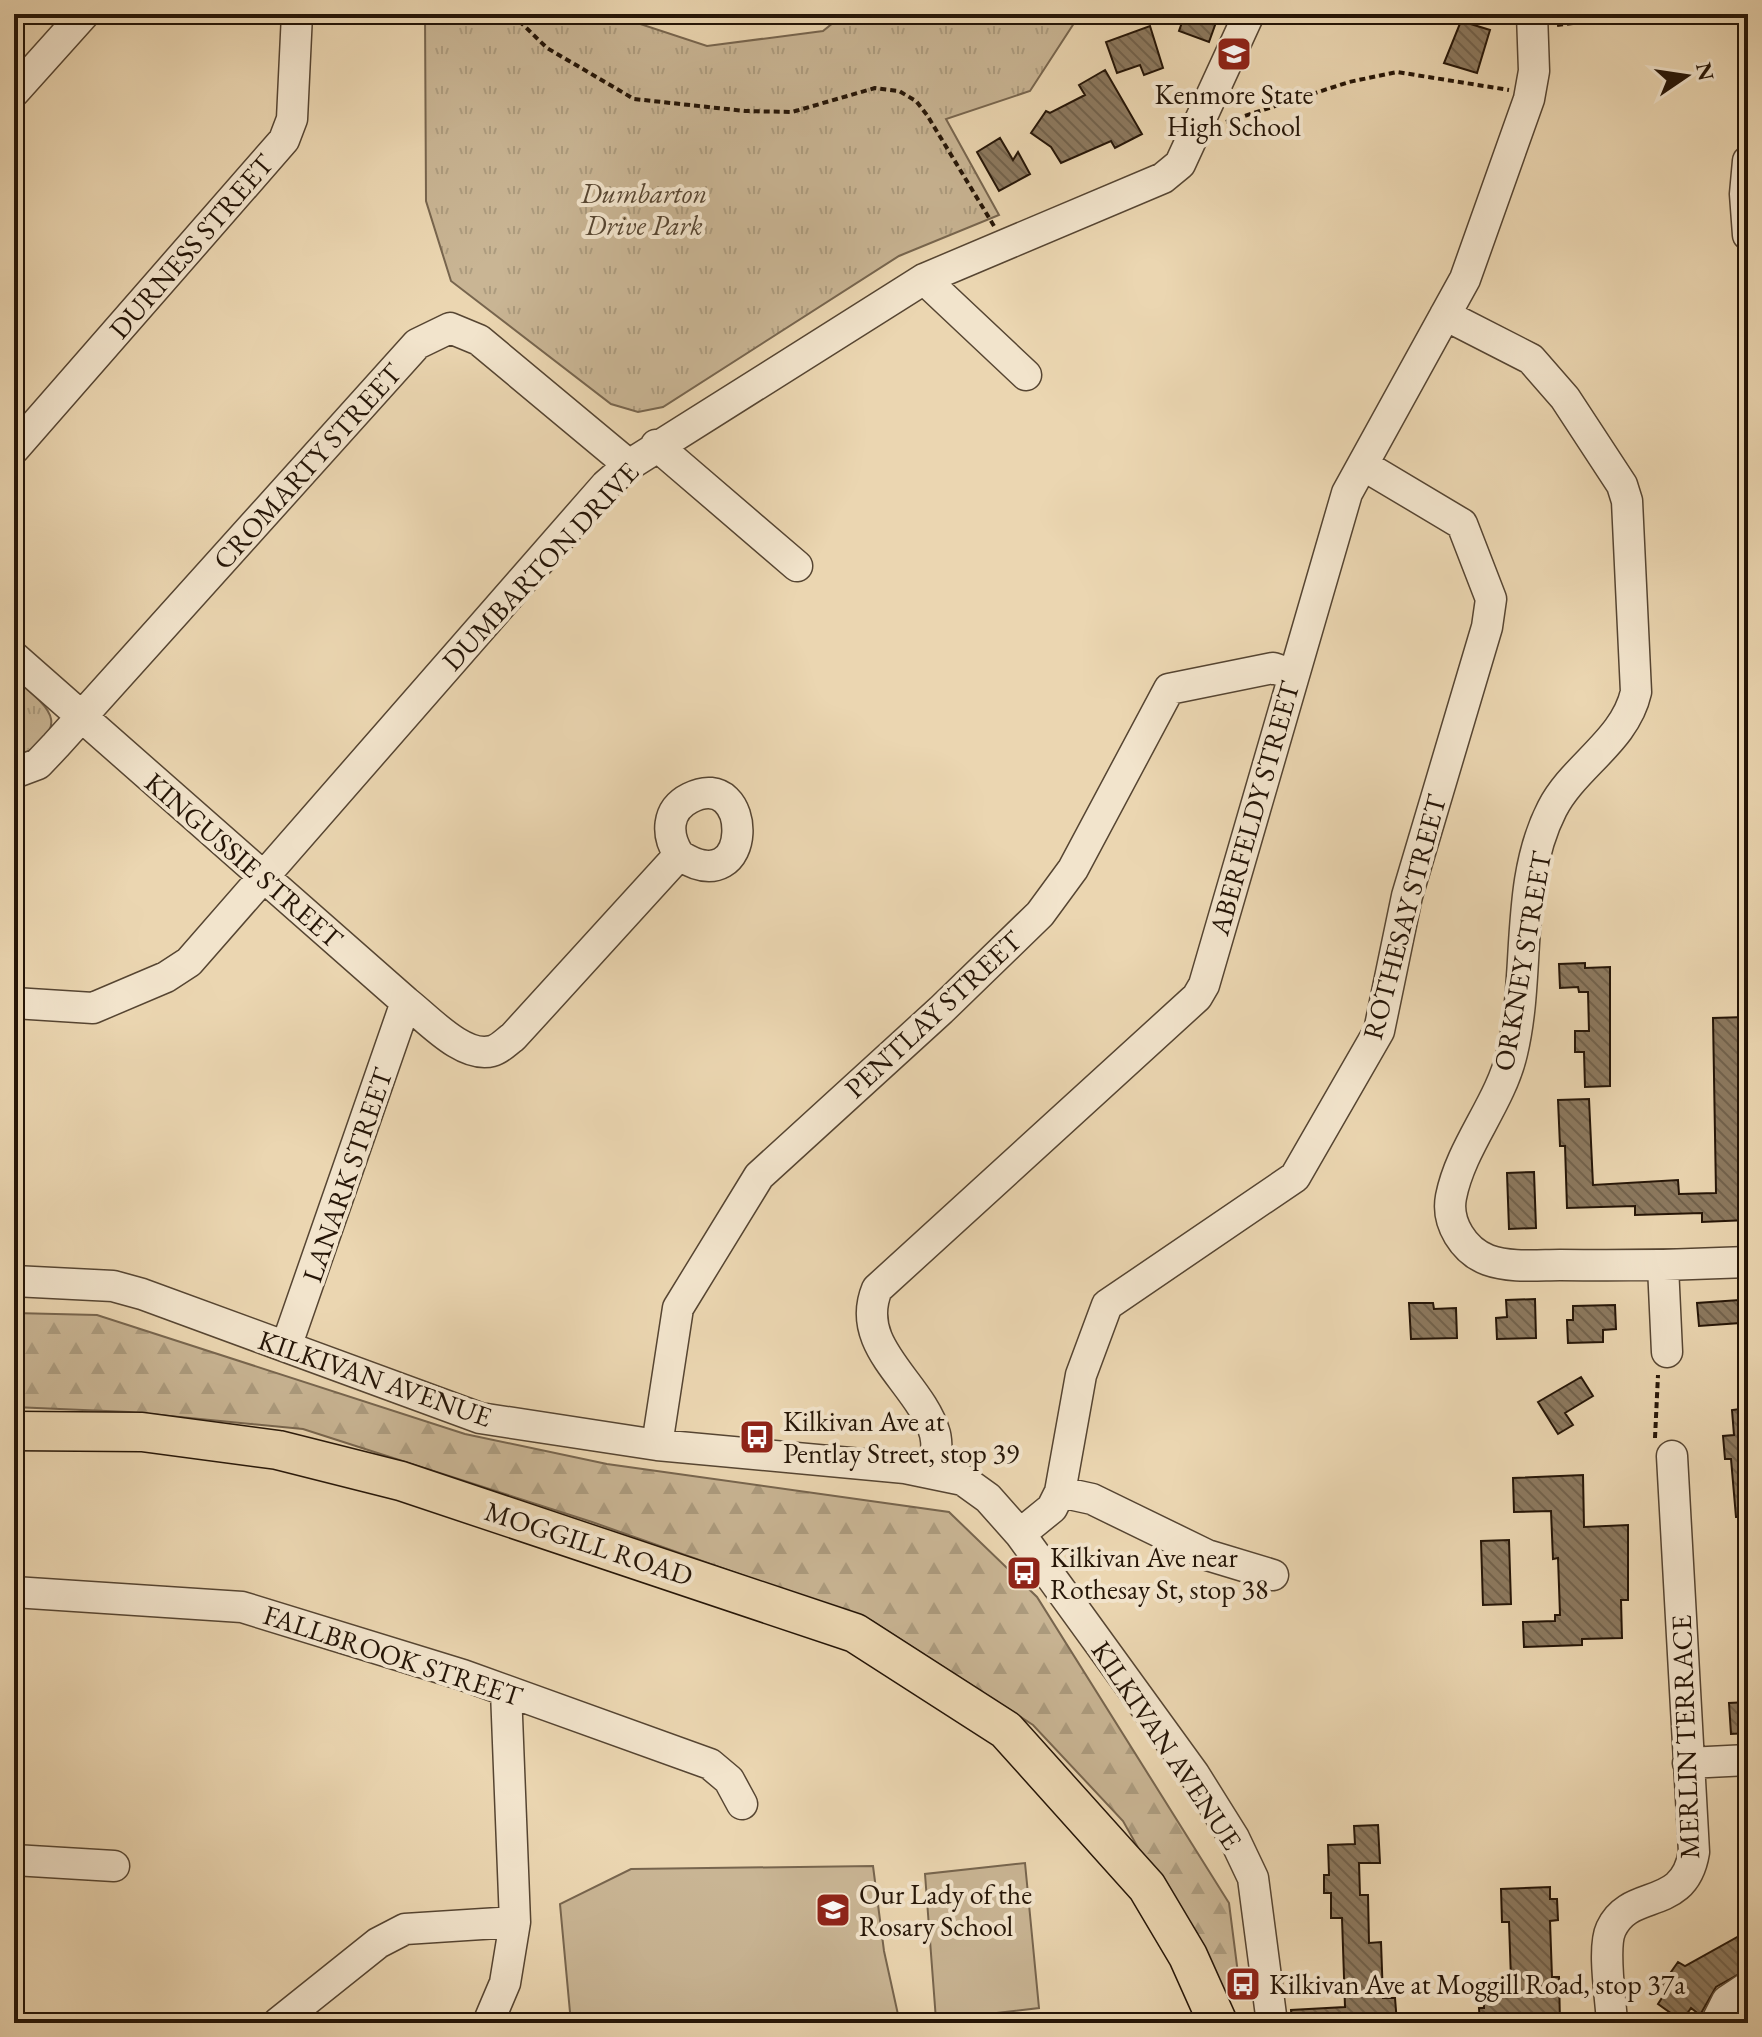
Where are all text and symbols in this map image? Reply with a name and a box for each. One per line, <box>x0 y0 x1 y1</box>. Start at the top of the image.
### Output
school or university icon: Kenmore State High School <box>1215 35 1253 73</box>
north arrow <box>1646 36 1726 116</box>
text: N <box>1689 60 1721 84</box>
place label: Kenmore State High School <box>1155 76 1314 144</box>
street label: DURNESS STREET <box>101 146 281 346</box>
park label: Dumbarton Drive Park <box>580 175 707 243</box>
street label: CROMARTY STREET <box>205 355 409 577</box>
street label: DUMBARTON DRIVE <box>434 454 646 678</box>
street label: ABERFELDY STREET <box>1200 677 1308 940</box>
street label: KINGUSSIE STREET <box>138 764 351 956</box>
street label: ROTHESAY STREET <box>1354 790 1454 1043</box>
street label: ORKNEY STREET <box>1485 848 1559 1074</box>
street label: PENTLAY STREET <box>837 922 1029 1105</box>
street label: LANARK STREET <box>294 1063 401 1287</box>
street label: KILKIVAN AVENUE <box>254 1321 497 1435</box>
place label: Kilkivan Ave at Pentlay Street, stop 39 <box>783 1403 1019 1471</box>
bus stop icon: Kilkivan Ave at Pentlay Street, stop 39 <box>738 1418 776 1456</box>
street label: MOGGILL ROAD <box>481 1492 697 1594</box>
place label: Kilkivan Ave near Rothesay St, stop 38 <box>1050 1539 1268 1607</box>
bus stop icon: Kilkivan Ave near Rothesay St, stop 38 <box>1005 1554 1043 1592</box>
street label: FALLBROOK STREET <box>259 1596 527 1714</box>
street label: MERLIN TERRACE <box>1663 1614 1707 1860</box>
street label: KILKIVAN AVENUE <box>1084 1634 1250 1857</box>
place label: Our Lady of the Rosary School <box>859 1876 1032 1944</box>
school or university icon: Our Lady of the Rosary School <box>814 1891 852 1929</box>
bus stop icon: Kilkivan Ave at Moggill Road, stop 37a <box>1224 1965 1262 2003</box>
place label: Kilkivan Ave at Moggill Road, stop 37a <box>1269 1966 1686 2002</box>

